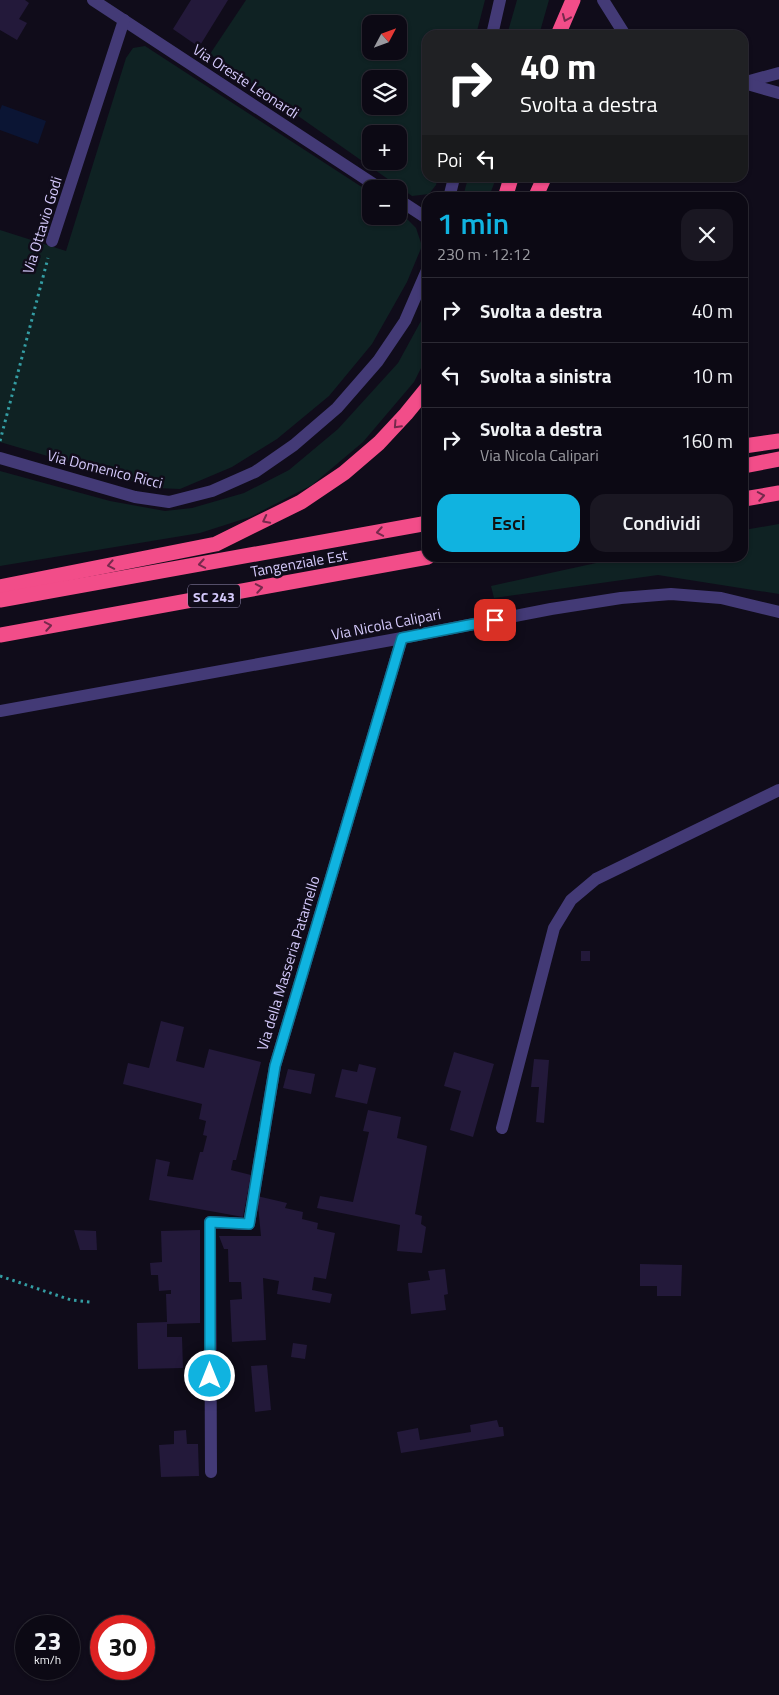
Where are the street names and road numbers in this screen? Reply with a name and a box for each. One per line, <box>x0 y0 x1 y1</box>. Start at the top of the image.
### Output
street label: Via Oreste Leonardi <box>188 38 304 124</box>
street label: Via Ottavio Godi <box>16 173 68 277</box>
street label: Via Domenico Ricci <box>45 444 165 494</box>
street label: Tangenziale Est <box>249 543 350 583</box>
road number: SC 243 <box>188 584 240 608</box>
street label: Via Nicola Calipari <box>329 602 443 646</box>
street label: Via della Masseria Patarnello <box>250 873 326 1053</box>

